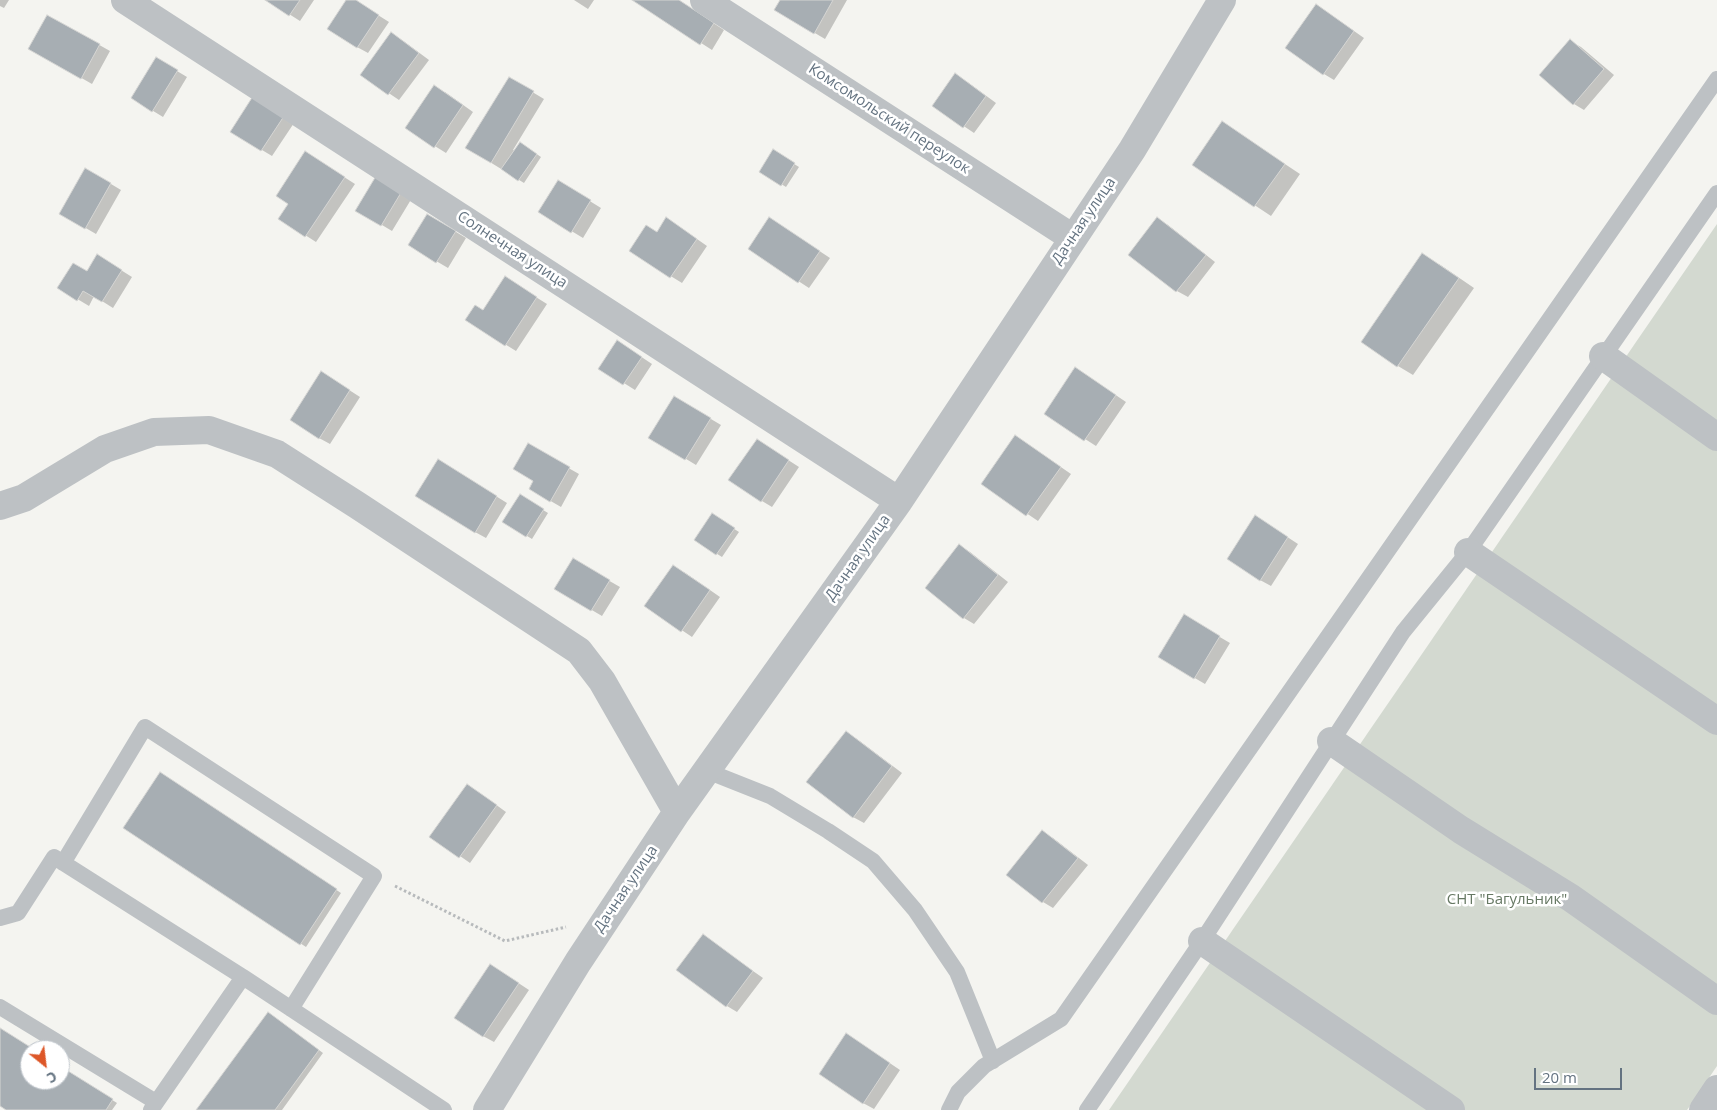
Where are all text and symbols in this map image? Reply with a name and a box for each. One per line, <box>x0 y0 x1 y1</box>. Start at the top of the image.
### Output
street label: Комсомольский переулок <box>805 60 973 178</box>
street label: Дачная улица <box>1048 174 1120 268</box>
street label: Солнечная улица <box>454 208 570 292</box>
street label: Дачная улица <box>822 511 894 605</box>
street label: Дачная улица <box>590 842 662 936</box>
park label: СНТ "Багульник" <box>1447 891 1567 909</box>
north arrow <box>20 1040 70 1090</box>
scale bar <box>1537 1058 1624 1090</box>
text: С <box>44 1067 61 1088</box>
text: 20 m <box>1542 1067 1577 1087</box>

